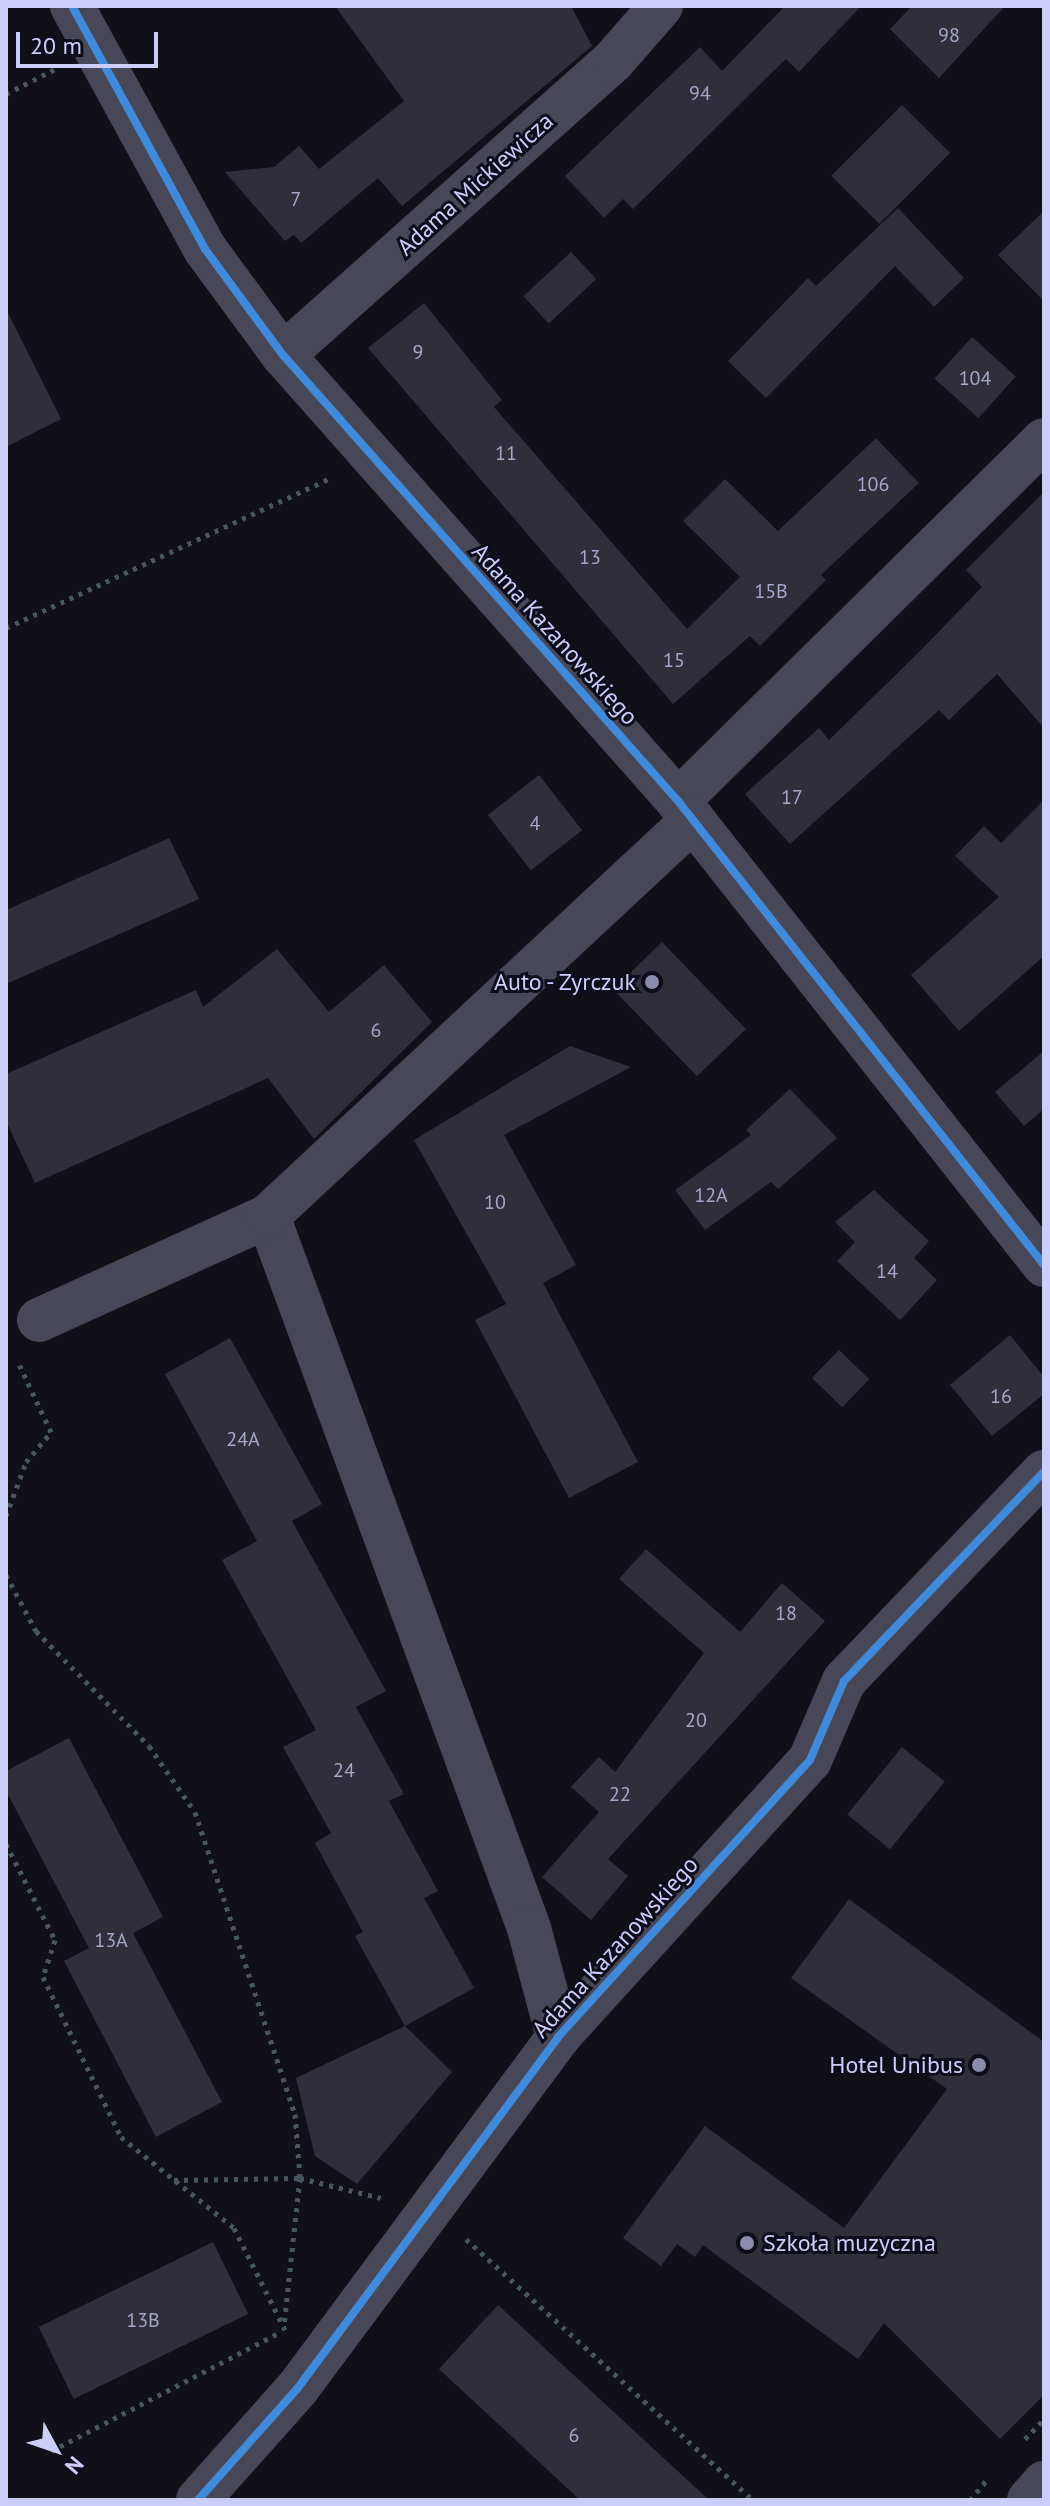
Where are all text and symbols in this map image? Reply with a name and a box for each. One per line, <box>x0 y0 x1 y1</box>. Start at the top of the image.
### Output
scale bar <box>20 16 162 66</box>
house number: 98 <box>938 23 960 47</box>
text: 20 m <box>30 30 82 61</box>
house number: 94 <box>689 81 711 105</box>
street label: Adama Mickiewicza <box>391 106 559 262</box>
house number: 7 <box>291 187 301 211</box>
house number: 9 <box>413 340 423 364</box>
house number: 104 <box>959 366 991 390</box>
house number: 11 <box>495 441 517 465</box>
house number: 106 <box>857 472 889 496</box>
street label: Adama Kazanowskiego <box>466 537 644 731</box>
house number: 13 <box>579 545 601 569</box>
house number: 15B <box>754 579 788 603</box>
house number: 15 <box>663 648 685 672</box>
house number: 17 <box>781 785 803 809</box>
house number: 4 <box>530 811 540 835</box>
place label: Auto - Zyrczuk <box>490 968 636 996</box>
marker: Auto - Zyrczuk <box>643 973 661 991</box>
house number: 6 <box>371 1018 381 1042</box>
house number: 12A <box>694 1183 728 1207</box>
house number: 10 <box>484 1190 506 1214</box>
house number: 14 <box>876 1259 898 1283</box>
house number: 16 <box>990 1384 1012 1408</box>
house number: 24A <box>226 1427 260 1451</box>
house number: 18 <box>775 1601 797 1625</box>
house number: 20 <box>685 1708 707 1732</box>
house number: 24 <box>333 1758 355 1782</box>
house number: 22 <box>609 1782 631 1806</box>
street label: Adama Kazanowskiego <box>526 1850 704 2044</box>
house number: 13A <box>94 1928 128 1952</box>
place label: Hotel Unibus <box>829 2051 963 2079</box>
marker: Hotel Unibus <box>970 2056 988 2074</box>
place label: Szkoła muzyczna <box>763 2229 936 2257</box>
marker: Szkoła muzyczna <box>738 2234 756 2252</box>
house number: 13B <box>126 2308 160 2332</box>
north arrow <box>16 2410 96 2490</box>
house number: 6 <box>569 2423 579 2447</box>
text: N <box>59 2451 90 2480</box>

